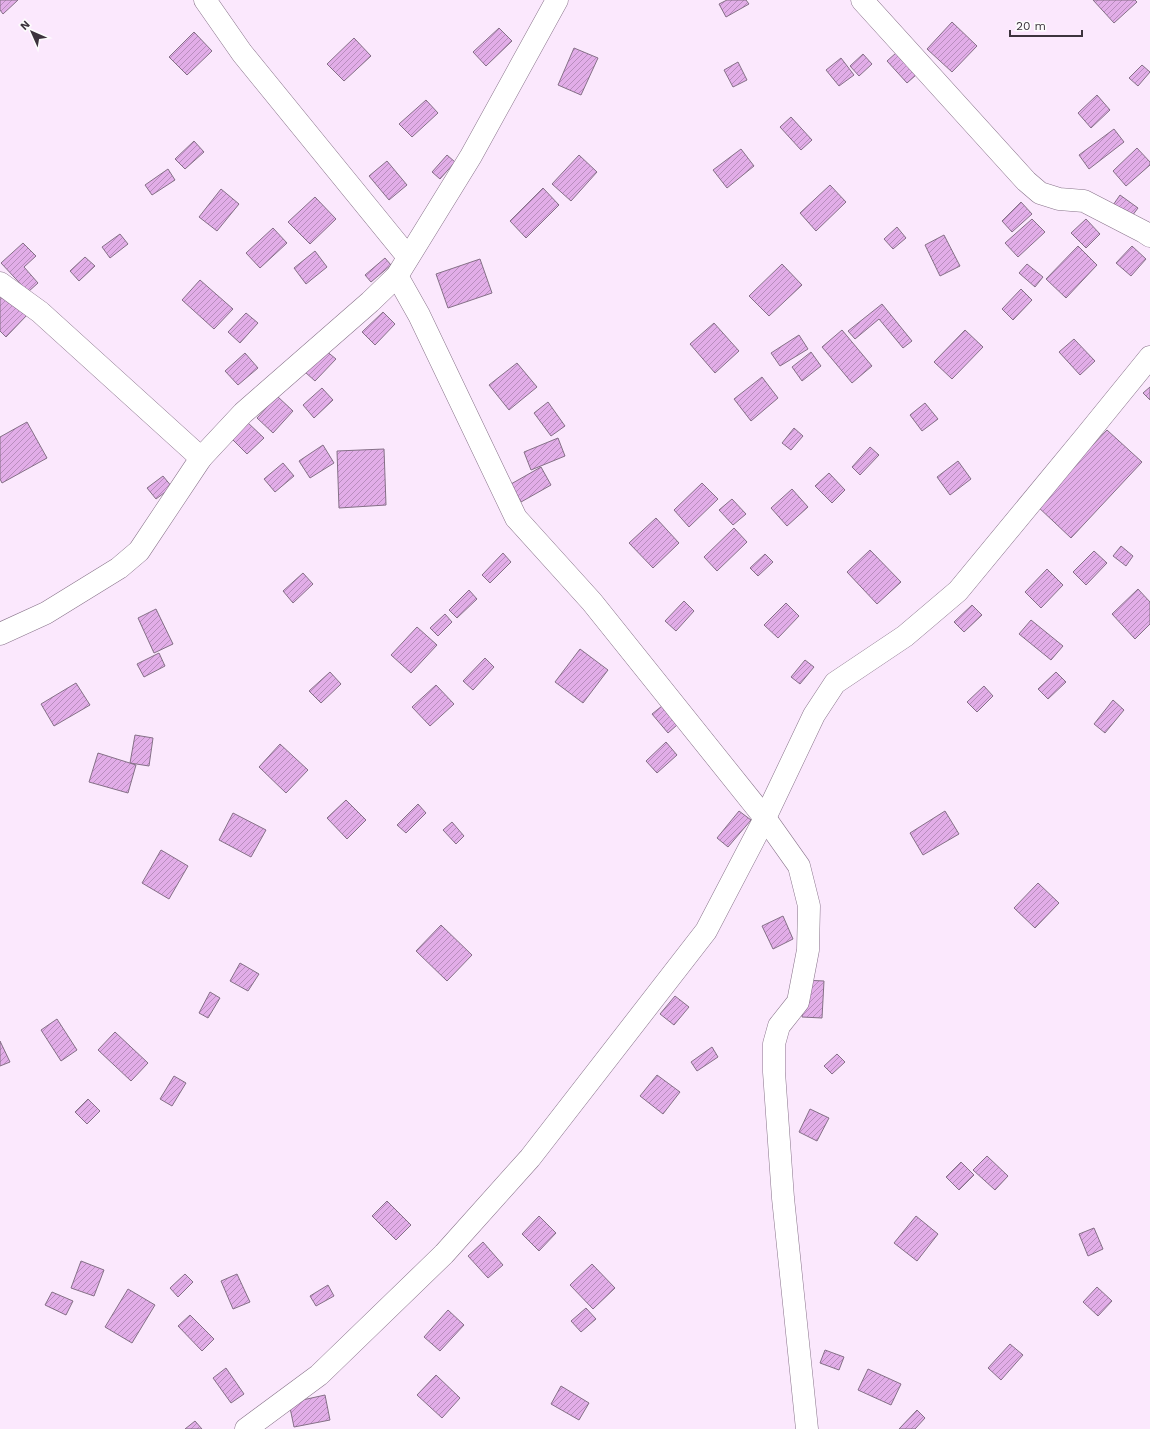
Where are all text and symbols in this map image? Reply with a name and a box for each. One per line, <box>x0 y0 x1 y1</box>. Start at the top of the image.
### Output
north arrow <box>12 12 52 52</box>
scale bar <box>1010 12 1082 38</box>
text: N <box>18 18 33 33</box>
text: 20 m <box>1016 19 1046 33</box>

